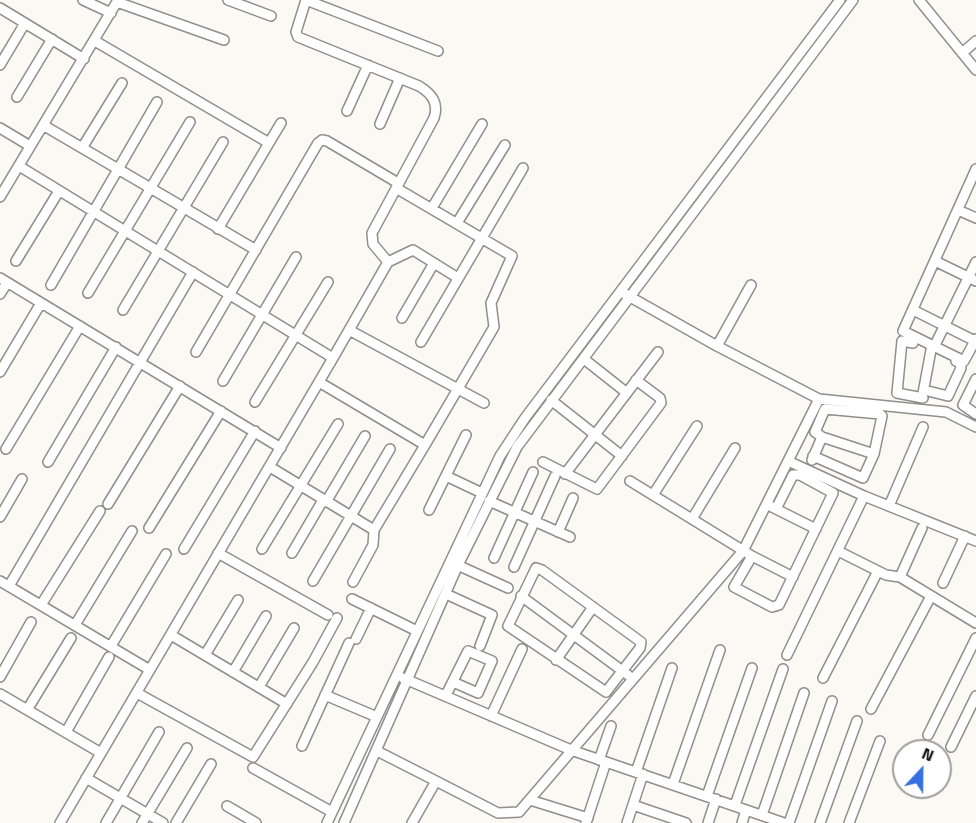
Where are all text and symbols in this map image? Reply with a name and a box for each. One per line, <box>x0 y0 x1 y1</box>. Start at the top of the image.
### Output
north arrow <box>892 739 952 799</box>
text: N <box>918 741 938 767</box>

